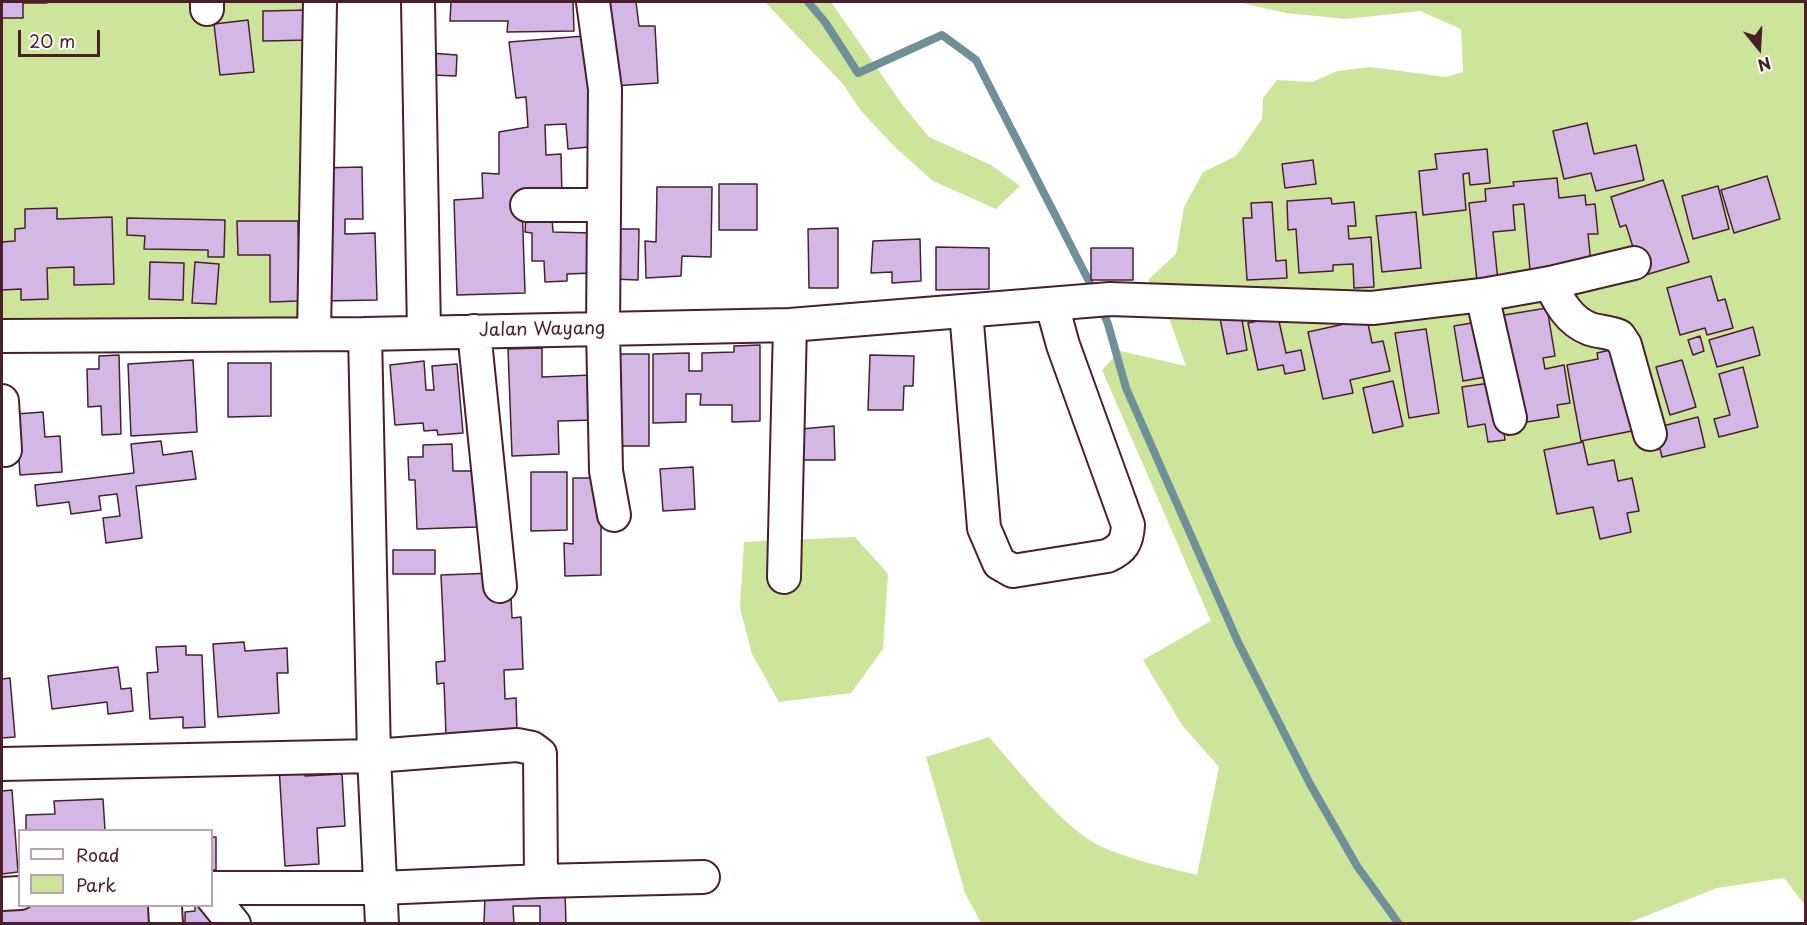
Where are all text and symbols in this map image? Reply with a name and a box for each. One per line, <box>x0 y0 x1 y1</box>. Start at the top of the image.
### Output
scale bar <box>21 18 104 56</box>
north arrow <box>1729 18 1789 78</box>
text: 20 m <box>29 27 75 54</box>
text: N <box>1755 52 1774 78</box>
street label: Jalan Wayang <box>479 318 605 342</box>
legend <box>18 829 213 907</box>
text: Road <box>76 841 120 868</box>
text: Park <box>76 871 116 898</box>

